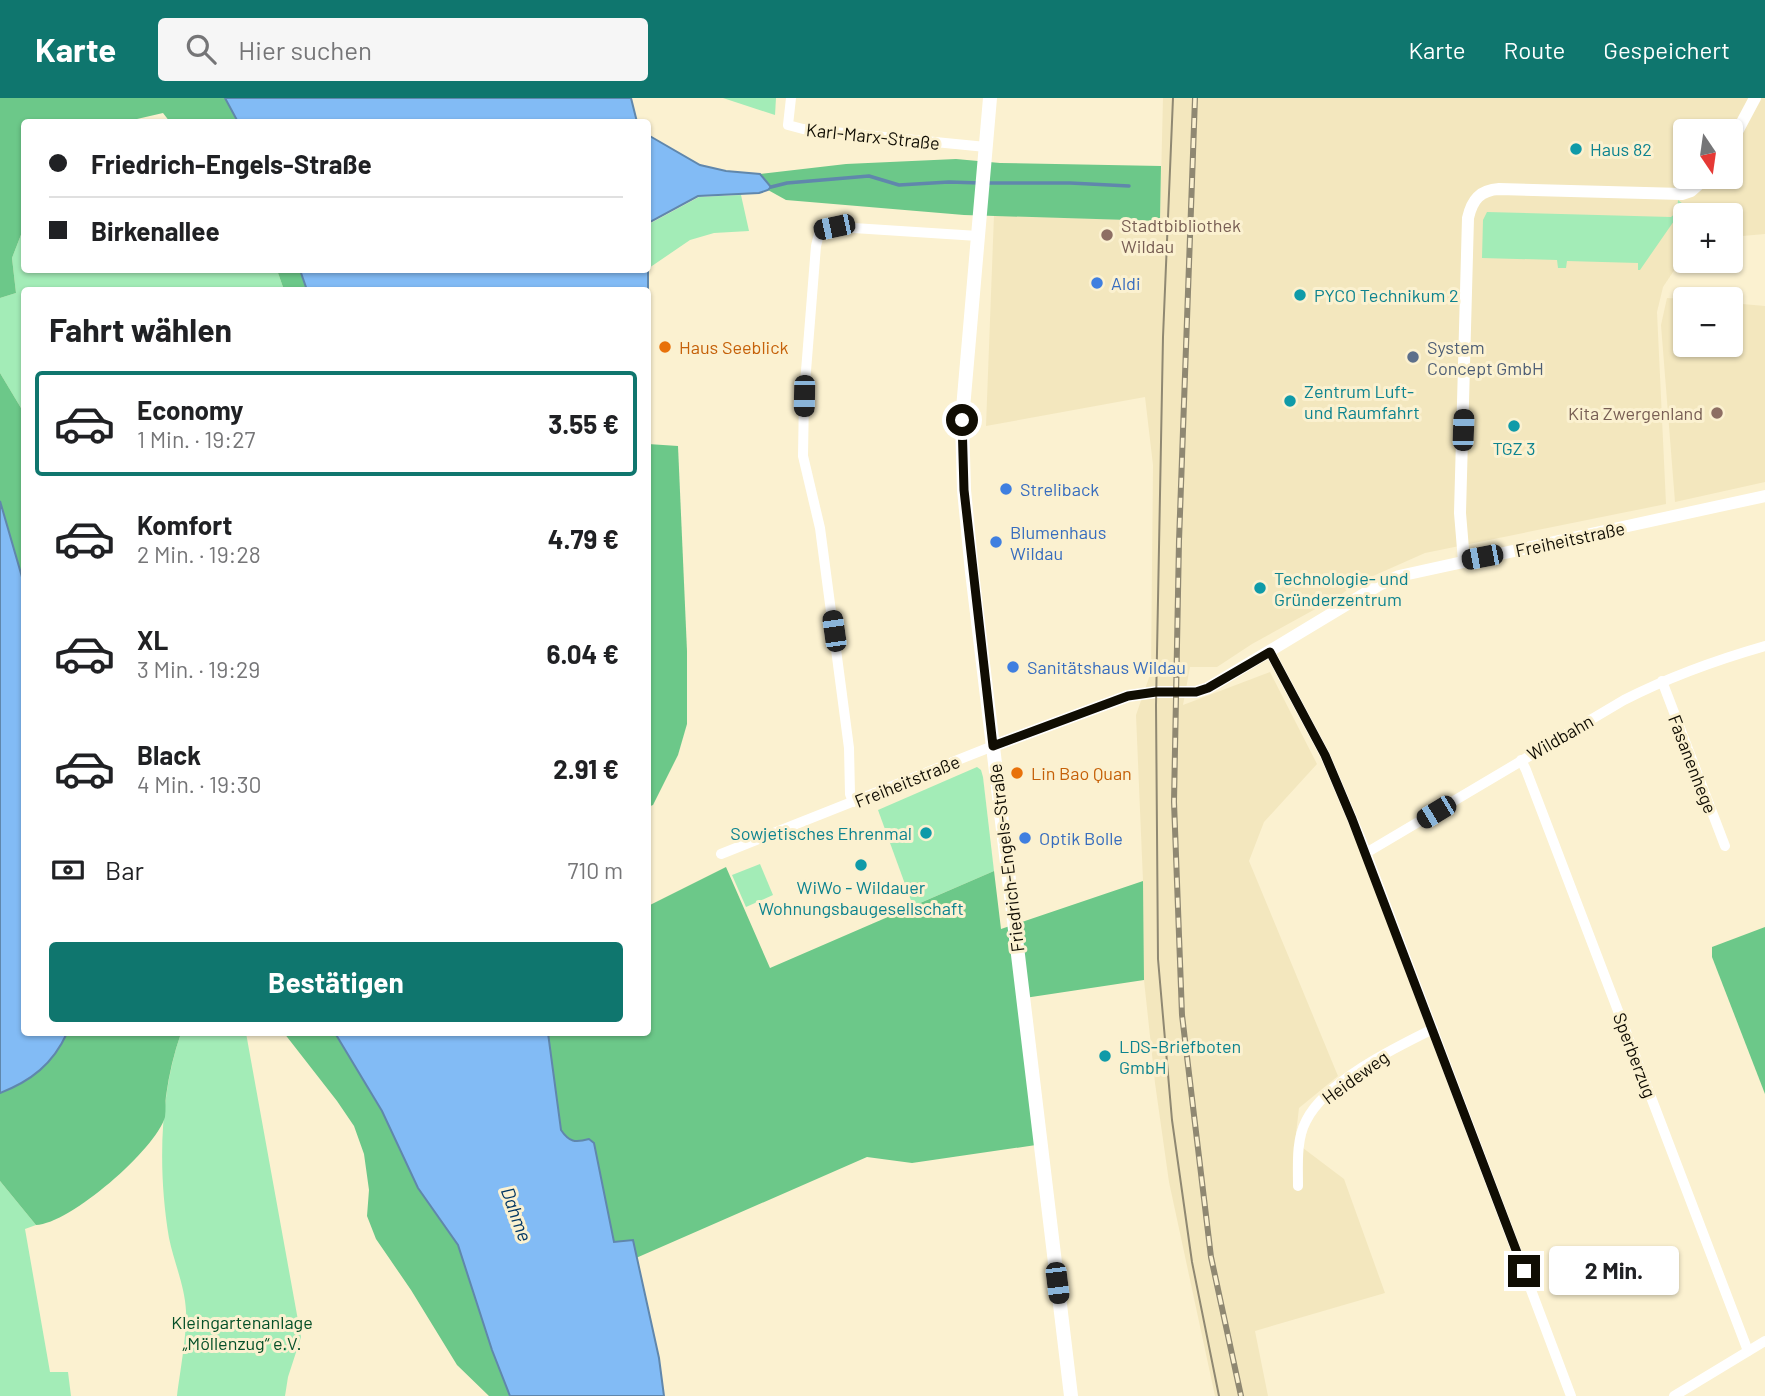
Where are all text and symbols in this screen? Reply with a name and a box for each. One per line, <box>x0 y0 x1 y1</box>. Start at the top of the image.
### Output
search box <box>158 18 648 81</box>
text: Karte <box>35 29 116 69</box>
icon: search <box>182 30 220 68</box>
text: Hier suchen <box>238 34 372 65</box>
text: Karte <box>1408 35 1466 64</box>
text: Route <box>1504 35 1565 64</box>
text: Gespeichert <box>1603 35 1730 64</box>
street label: Karl-Marx-Straße <box>805 118 941 154</box>
north arrow <box>1673 119 1743 189</box>
map controls <box>1673 119 1743 357</box>
place label: Haus 82 <box>1590 138 1652 160</box>
marker: Haus 82 <box>1568 141 1584 157</box>
text: Friedrich-Engels-Straße <box>91 148 372 179</box>
button: + <box>1673 203 1743 273</box>
car <box>812 212 857 242</box>
place label: Stadtbibliothek Wildau <box>1121 214 1241 257</box>
text: Birkenallee <box>91 215 220 246</box>
marker: Stadtbibliothek Wildau <box>1099 227 1115 243</box>
place label: Aldi <box>1111 272 1140 294</box>
marker: Aldi <box>1089 275 1105 291</box>
place label: PYCO Technikum 2 <box>1314 284 1459 306</box>
marker: PYCO Technikum 2 <box>1292 287 1308 303</box>
button: − <box>1673 287 1743 357</box>
text: Fahrt wählen <box>49 310 232 348</box>
place label: Haus Seeblick <box>679 336 789 358</box>
place label: System Concept GmbH <box>1427 336 1544 379</box>
marker: Haus Seeblick <box>657 339 673 355</box>
marker: System Concept GmbH <box>1405 349 1421 365</box>
car <box>794 375 815 417</box>
place label: Zentrum Luft- und Raumfahrt <box>1304 380 1420 423</box>
icon: car <box>53 392 116 455</box>
marker: Zentrum Luft- und Raumfahrt <box>1282 393 1298 409</box>
text: Economy <box>137 394 243 425</box>
place label: Kita Zwergenland <box>1568 402 1703 424</box>
route start <box>946 404 978 436</box>
marker: Kita Zwergenland <box>1709 405 1725 421</box>
text: 3.55 € <box>548 408 619 439</box>
car <box>1452 409 1475 451</box>
marker: TGZ 3 <box>1506 418 1522 434</box>
text: 1 Min. · 19:27 <box>137 425 255 453</box>
place label: TGZ 3 <box>1492 437 1536 459</box>
place label: Streliback <box>1020 478 1099 500</box>
marker: Streliback <box>998 481 1014 497</box>
icon: car <box>53 507 116 570</box>
text: Komfort <box>137 509 232 540</box>
street label: Freiheitstraße <box>1513 517 1627 561</box>
place label: Blumenhaus Wildau <box>1010 521 1106 564</box>
text: 4.79 € <box>548 523 619 554</box>
marker: Blumenhaus Wildau <box>988 534 1004 550</box>
text: 2 Min. · 19:28 <box>137 540 261 568</box>
car <box>1460 543 1505 571</box>
place label: Technologie- und Gründerzentrum <box>1274 567 1409 610</box>
marker: Technologie- und Gründerzentrum <box>1252 580 1268 596</box>
car <box>821 609 848 653</box>
icon: car <box>53 622 116 685</box>
text: XL <box>137 624 168 655</box>
text: 6.04 € <box>546 638 619 669</box>
text: 3 Min. · 19:29 <box>137 655 260 683</box>
place label: Sanitätshaus Wildau <box>1027 656 1186 678</box>
marker: Sanitätshaus Wildau <box>1005 659 1021 675</box>
street label: Wildbahn <box>1523 709 1597 765</box>
street label: Fasanenhege <box>1664 712 1722 816</box>
icon: car <box>53 737 116 800</box>
text: Black <box>137 739 201 770</box>
street label: Freiheitstraße <box>851 750 963 812</box>
text: 2.91 € <box>553 753 619 784</box>
street label: Friedrich-Engels-Straße <box>984 762 1028 954</box>
place label: Lin Bao Quan <box>1031 762 1132 784</box>
marker: Lin Bao Quan <box>1009 765 1025 781</box>
text: 4 Min. · 19:30 <box>137 770 262 798</box>
car <box>1413 792 1460 832</box>
place label: Sowjetisches Ehrenmal <box>730 822 912 844</box>
marker: Sowjetisches Ehrenmal <box>918 825 934 841</box>
place label: Optik Bolle <box>1039 827 1123 849</box>
marker: Optik Bolle <box>1017 830 1033 846</box>
icon: cash <box>49 851 87 889</box>
text: Bar <box>105 854 144 885</box>
text: 710 m <box>567 856 623 884</box>
marker: WiWo - Wildauer Wohnungsbaugesellschaft <box>853 857 869 873</box>
place label: WiWo - Wildauer Wohnungsbaugesellschaft <box>758 876 964 919</box>
button: Bestätigen <box>49 942 623 1022</box>
street label: Sperberzug <box>1609 1009 1661 1101</box>
place label: LDS-Briefboten GmbH <box>1119 1035 1241 1078</box>
street label: Heideweg <box>1317 1045 1393 1109</box>
marker: LDS-Briefboten GmbH <box>1097 1048 1113 1064</box>
water label: Dahme <box>497 1184 537 1244</box>
callout: 2 Min. <box>1548 1246 1678 1296</box>
route end <box>1508 1255 1540 1287</box>
text: 2 Min. <box>1585 1256 1643 1284</box>
car <box>1045 1261 1070 1305</box>
park label: Kleingartenanlage „Möllenzug“ e.V. <box>171 1311 313 1354</box>

